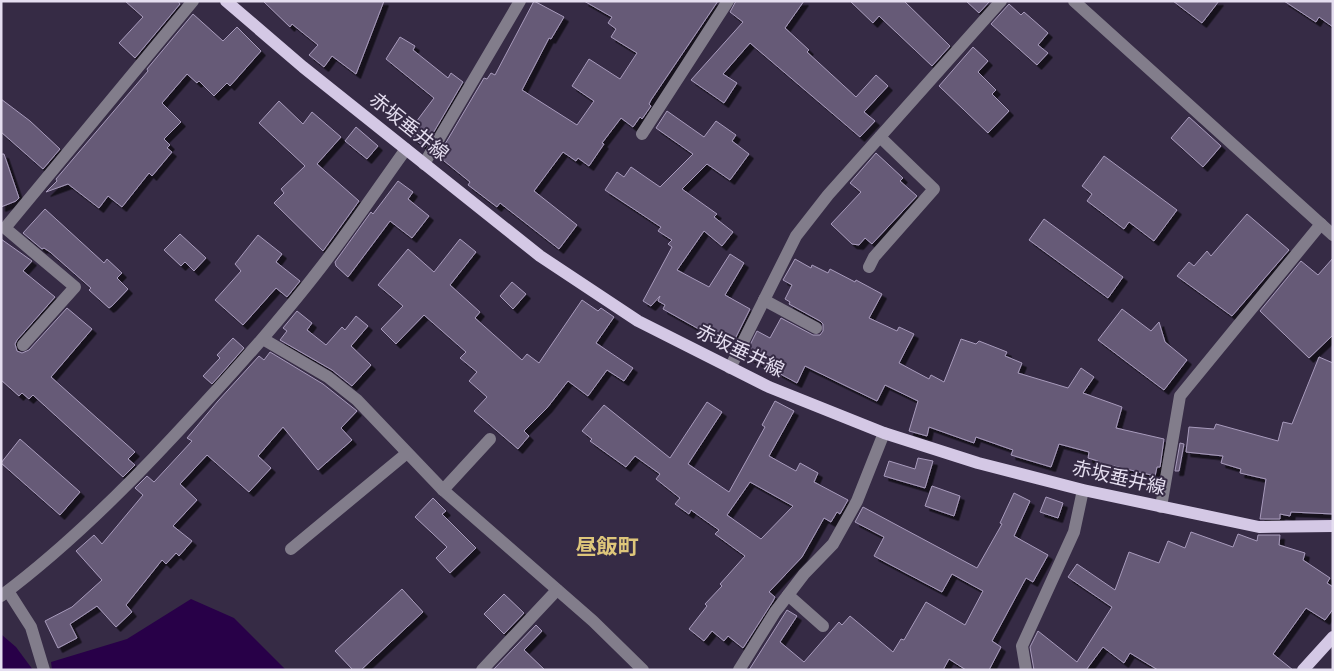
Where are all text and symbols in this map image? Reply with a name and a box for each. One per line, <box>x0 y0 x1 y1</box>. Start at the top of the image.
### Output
street label: 赤坂垂井線 <box>365 88 453 166</box>
street label: 赤坂垂井線 <box>692 319 788 383</box>
street label: 赤坂垂井線 <box>1070 456 1168 500</box>
district label: 昼飯町 <box>576 534 639 560</box>

